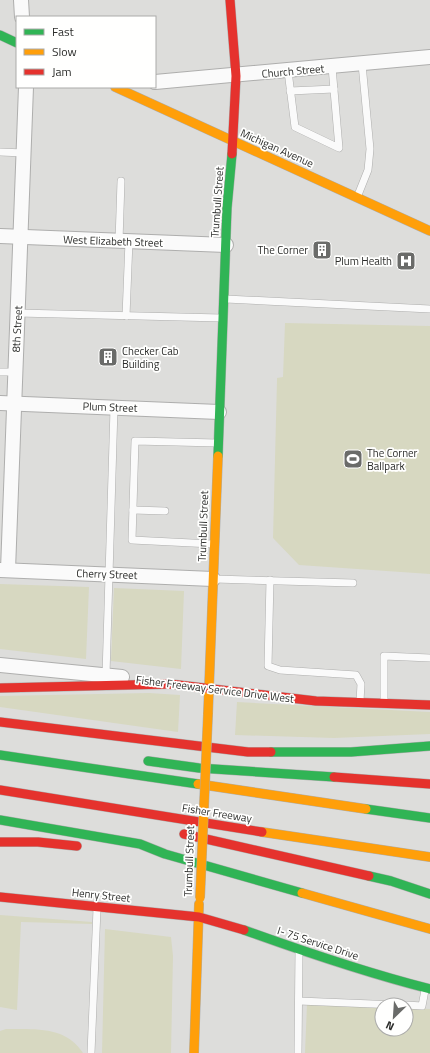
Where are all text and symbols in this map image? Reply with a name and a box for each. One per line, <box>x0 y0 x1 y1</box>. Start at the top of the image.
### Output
legend <box>16 16 156 88</box>
text: Fast <box>52 22 75 41</box>
text: Slow <box>52 42 77 61</box>
street label: Church Street <box>261 60 325 82</box>
text: Jam <box>52 62 72 81</box>
street label: Michigan Avenue <box>238 125 317 171</box>
street label: Trumbull Street <box>207 166 227 238</box>
street label: West Elizabeth Street <box>63 231 163 251</box>
building icon: The Corner <box>311 239 333 261</box>
place label: The Corner <box>258 242 308 258</box>
hospital icon: Plum Health <box>395 250 417 272</box>
place label: Plum Health <box>335 253 392 269</box>
street label: 8th Street <box>8 305 26 353</box>
place label: Checker Cab Building <box>122 343 179 372</box>
building icon: Checker Cab Building <box>97 346 119 368</box>
street label: Plum Street <box>82 398 138 416</box>
place label: The Corner Ballpark <box>367 445 418 474</box>
sports icon: The Corner Ballpark <box>342 448 364 470</box>
street label: Trumbull Street <box>194 490 212 562</box>
street label: Cherry Street <box>76 565 138 583</box>
street label: Fisher Freeway Service Drive West <box>135 671 295 707</box>
street label: Fisher Freeway <box>181 800 254 827</box>
street label: Trumbull Street <box>180 825 198 897</box>
street label: Henry Street <box>71 884 131 906</box>
street label: I- 75 Service Drive <box>275 922 361 964</box>
north arrow <box>374 997 414 1037</box>
text: N <box>383 1017 397 1035</box>

